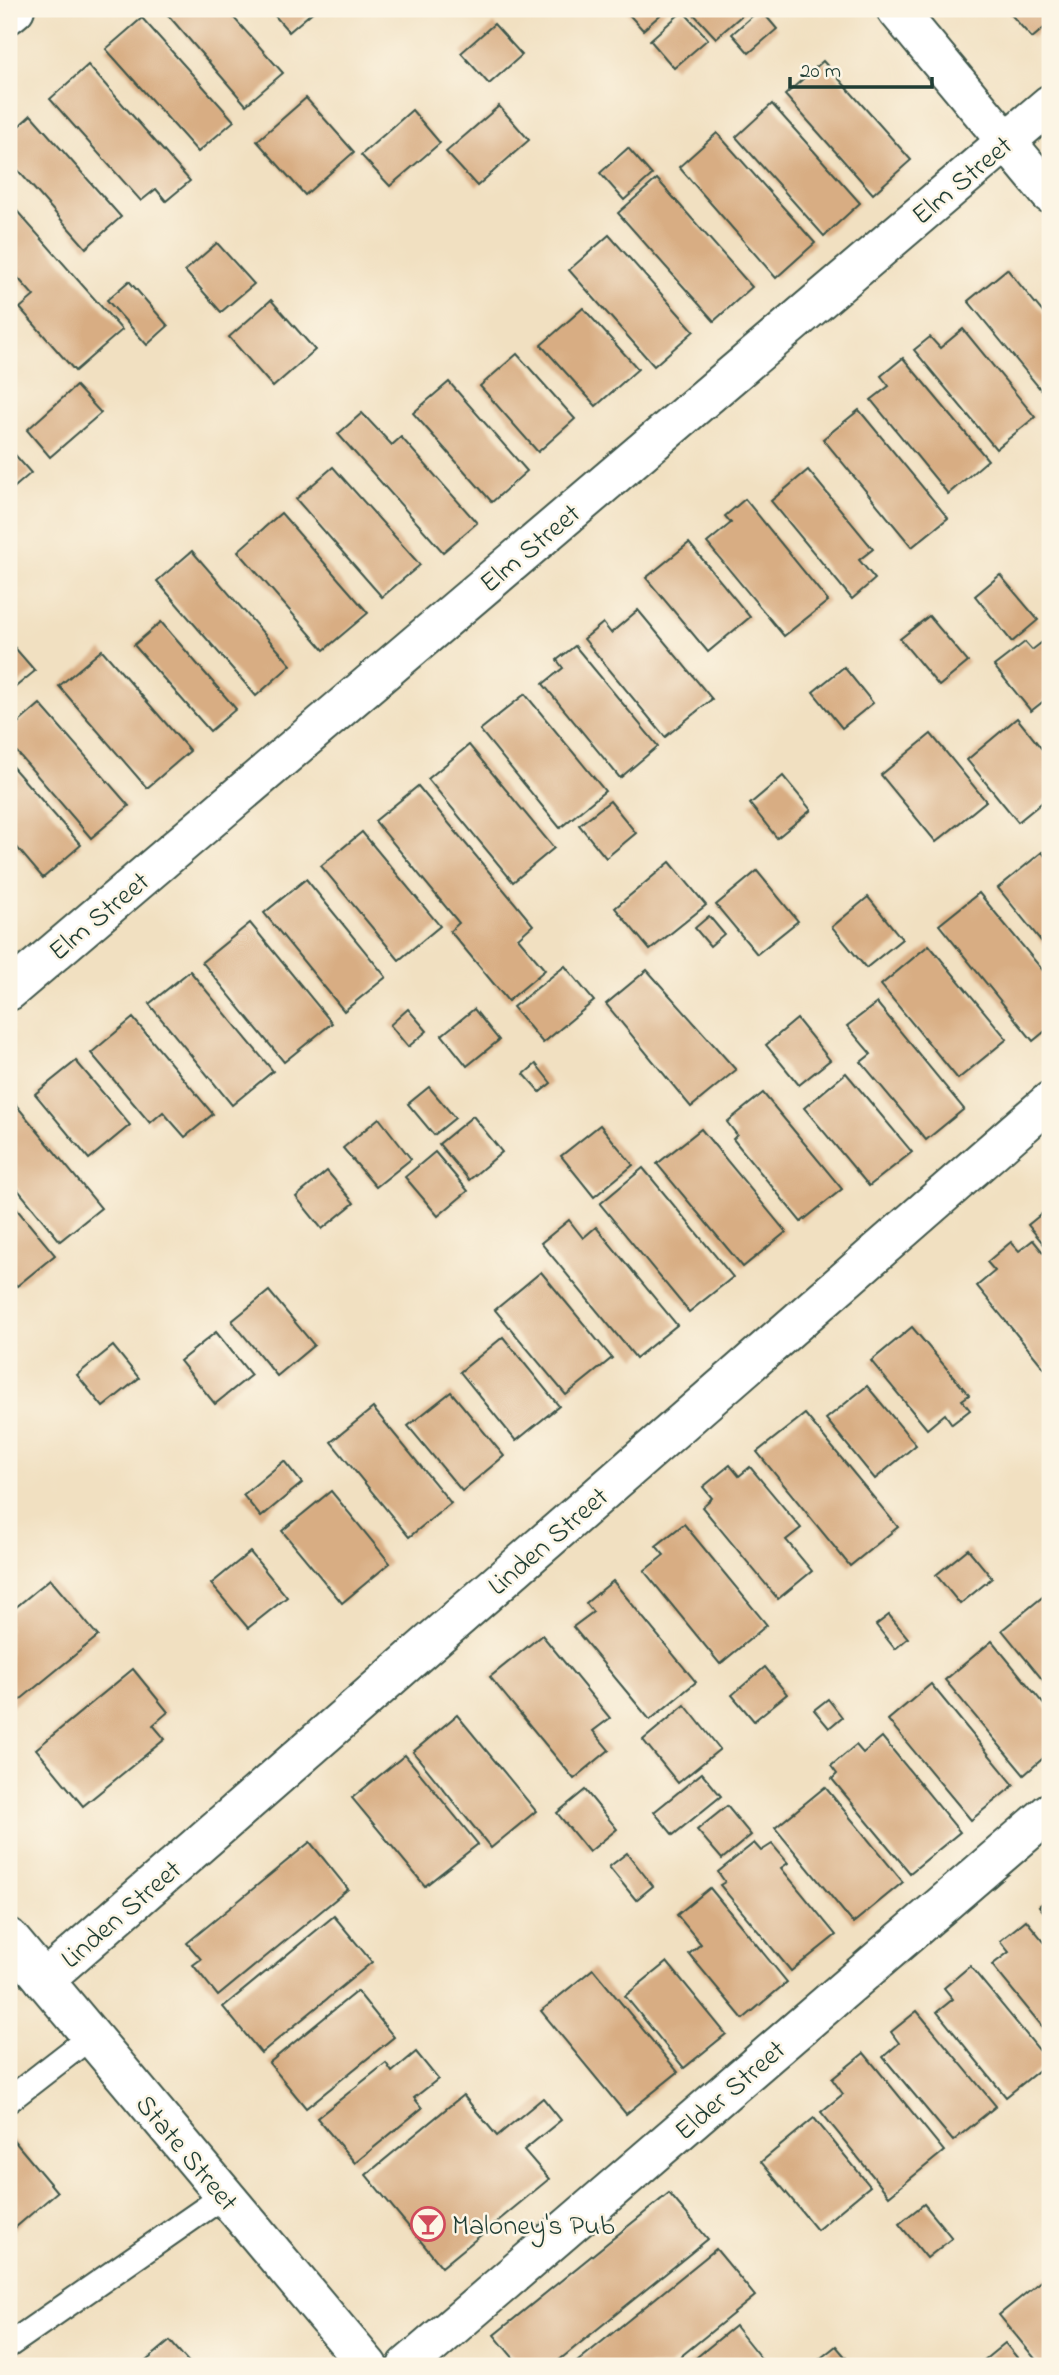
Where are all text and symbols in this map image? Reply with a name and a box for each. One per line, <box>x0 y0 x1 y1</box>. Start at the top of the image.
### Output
scale bar <box>790 46 931 90</box>
text: 20 m <box>800 57 841 87</box>
street label: Elm Street <box>904 127 1023 236</box>
street label: Elm Street <box>472 495 591 604</box>
street label: Elm Street <box>41 863 160 972</box>
street label: Linden Street <box>480 1478 619 1607</box>
street label: Linden Street <box>53 1851 192 1980</box>
street label: Elder Street <box>666 2031 796 2152</box>
street label: State Street <box>124 2087 247 2222</box>
bar icon: Maloney's Pub <box>409 2205 447 2243</box>
place label: Maloney's Pub <box>452 2207 615 2248</box>

